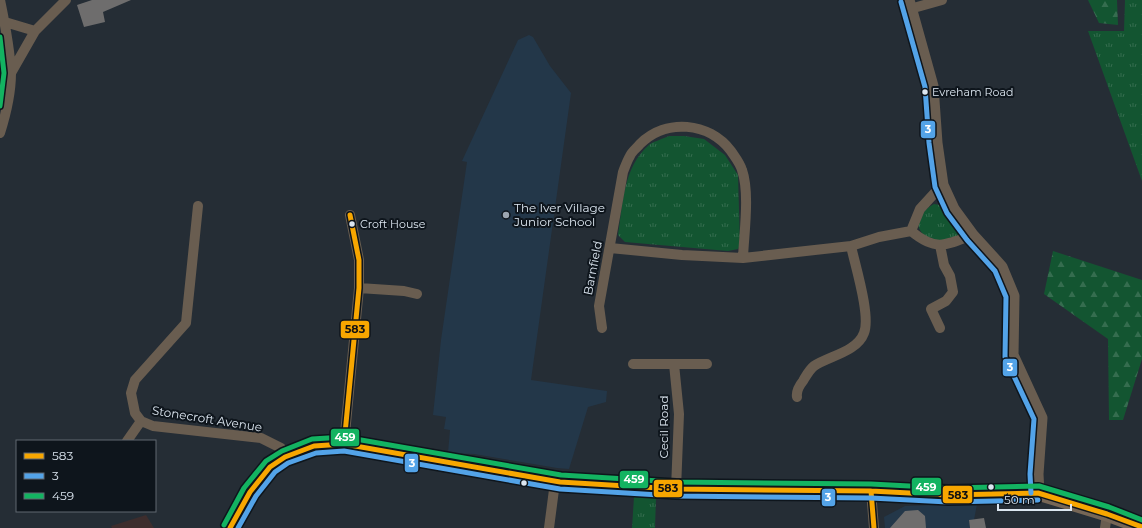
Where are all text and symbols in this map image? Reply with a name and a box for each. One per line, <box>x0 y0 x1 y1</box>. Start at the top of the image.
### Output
place label: Evreham Road <box>932 85 1013 99</box>
marker: Evreham Road <box>920 87 930 97</box>
line badge: 3 <box>920 120 936 139</box>
text: 3 <box>924 122 932 136</box>
place label: The Iver Village Junior School <box>513 200 605 229</box>
marker: The Iver Village Junior School <box>501 210 511 220</box>
place label: Croft House <box>360 217 426 231</box>
marker: Croft House <box>347 219 357 229</box>
street label: Barnfield <box>580 240 605 296</box>
line badge: 583 <box>340 320 370 339</box>
text: 583 <box>345 322 366 336</box>
line badge: 3 <box>1002 358 1018 377</box>
text: 3 <box>1006 360 1014 374</box>
street label: Cecil Road <box>656 395 671 459</box>
street label: Stonecroft Avenue <box>151 402 263 435</box>
line badge: 459 <box>330 428 360 447</box>
text: 459 <box>334 430 356 444</box>
legend <box>16 440 156 512</box>
text: 583 <box>52 448 73 463</box>
line badge: 3 <box>404 453 419 473</box>
text: 3 <box>408 456 416 470</box>
text: 3 <box>52 468 59 483</box>
line badge: 459 <box>619 470 649 489</box>
text: 459 <box>623 472 645 486</box>
line badge: 459 <box>911 477 942 496</box>
unlabelled marker <box>519 478 529 488</box>
line badge: 583 <box>653 479 683 498</box>
text: 459 <box>915 480 937 494</box>
text: 583 <box>658 481 679 495</box>
unlabelled marker <box>986 482 996 492</box>
line badge: 583 <box>942 485 973 504</box>
scale bar <box>998 486 1071 512</box>
text: 459 <box>52 488 74 503</box>
line badge: 3 <box>821 488 836 507</box>
text: 583 <box>948 488 969 502</box>
text: 3 <box>824 490 832 504</box>
text: 50 m <box>1004 492 1035 507</box>

